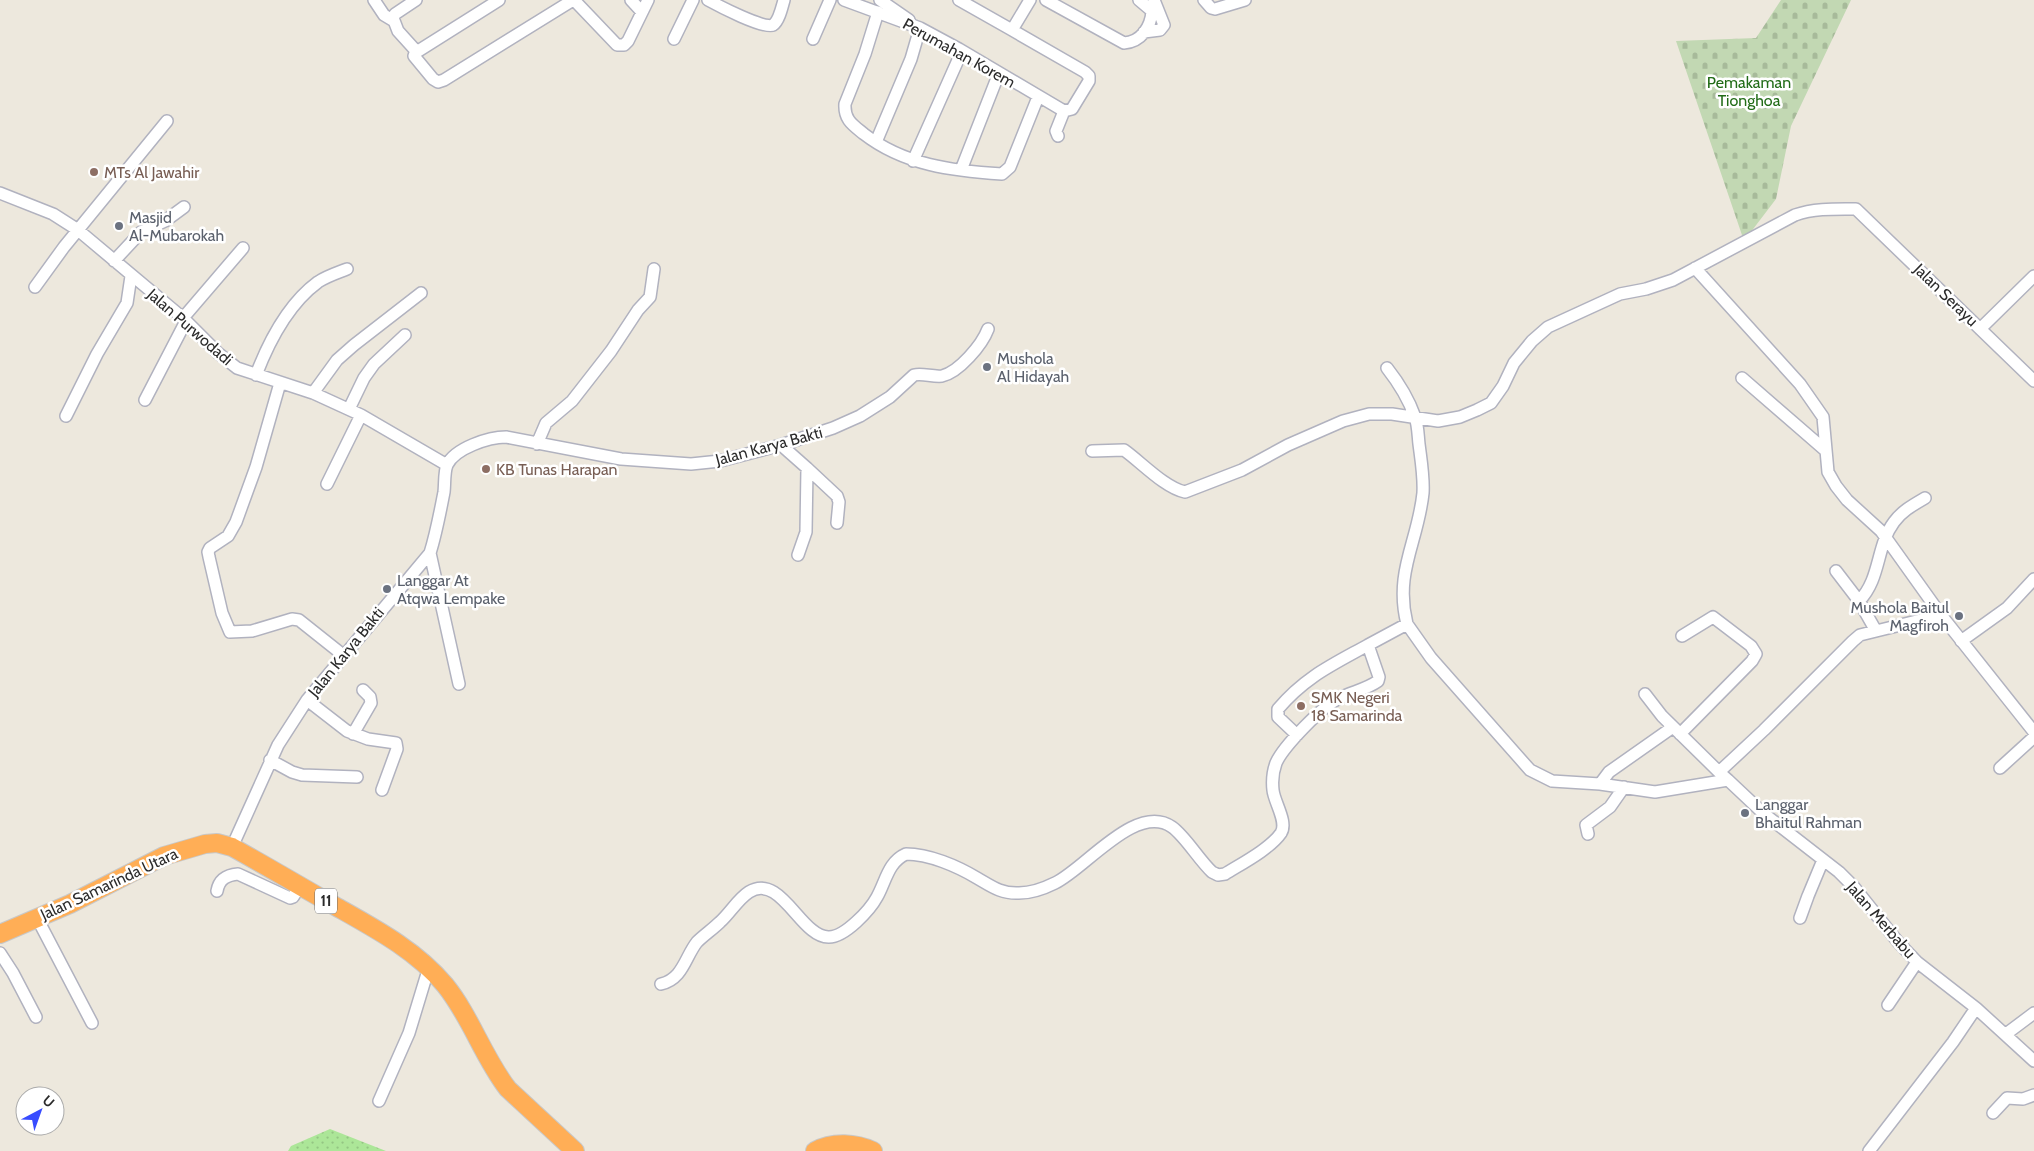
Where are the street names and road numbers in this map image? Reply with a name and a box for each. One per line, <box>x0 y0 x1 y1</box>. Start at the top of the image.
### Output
street label: Perumahan Korem <box>899 14 1019 92</box>
street label: Jalan Serayu <box>1909 259 1982 330</box>
street label: Jalan Purwodadi <box>143 284 237 369</box>
street label: Jalan Karya Bakti <box>713 423 825 470</box>
street label: Jalan Karya Bakti <box>303 603 388 701</box>
street label: Jalan Samarinda Utara <box>37 844 181 925</box>
street label: Jalan Merbabu <box>1842 877 1919 962</box>
road number: 11 <box>315 888 337 914</box>

